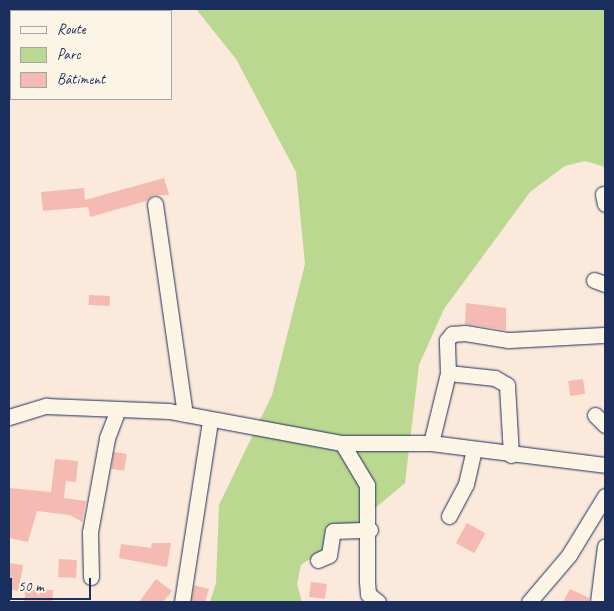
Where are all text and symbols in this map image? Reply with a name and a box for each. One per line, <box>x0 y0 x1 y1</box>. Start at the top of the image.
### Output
legend <box>10 10 172 100</box>
text: Route <box>57 20 86 39</box>
text: Parc <box>57 45 81 64</box>
text: Bâtiment <box>57 70 105 89</box>
scale bar <box>12 568 94 600</box>
text: 50 m <box>18 577 44 596</box>

